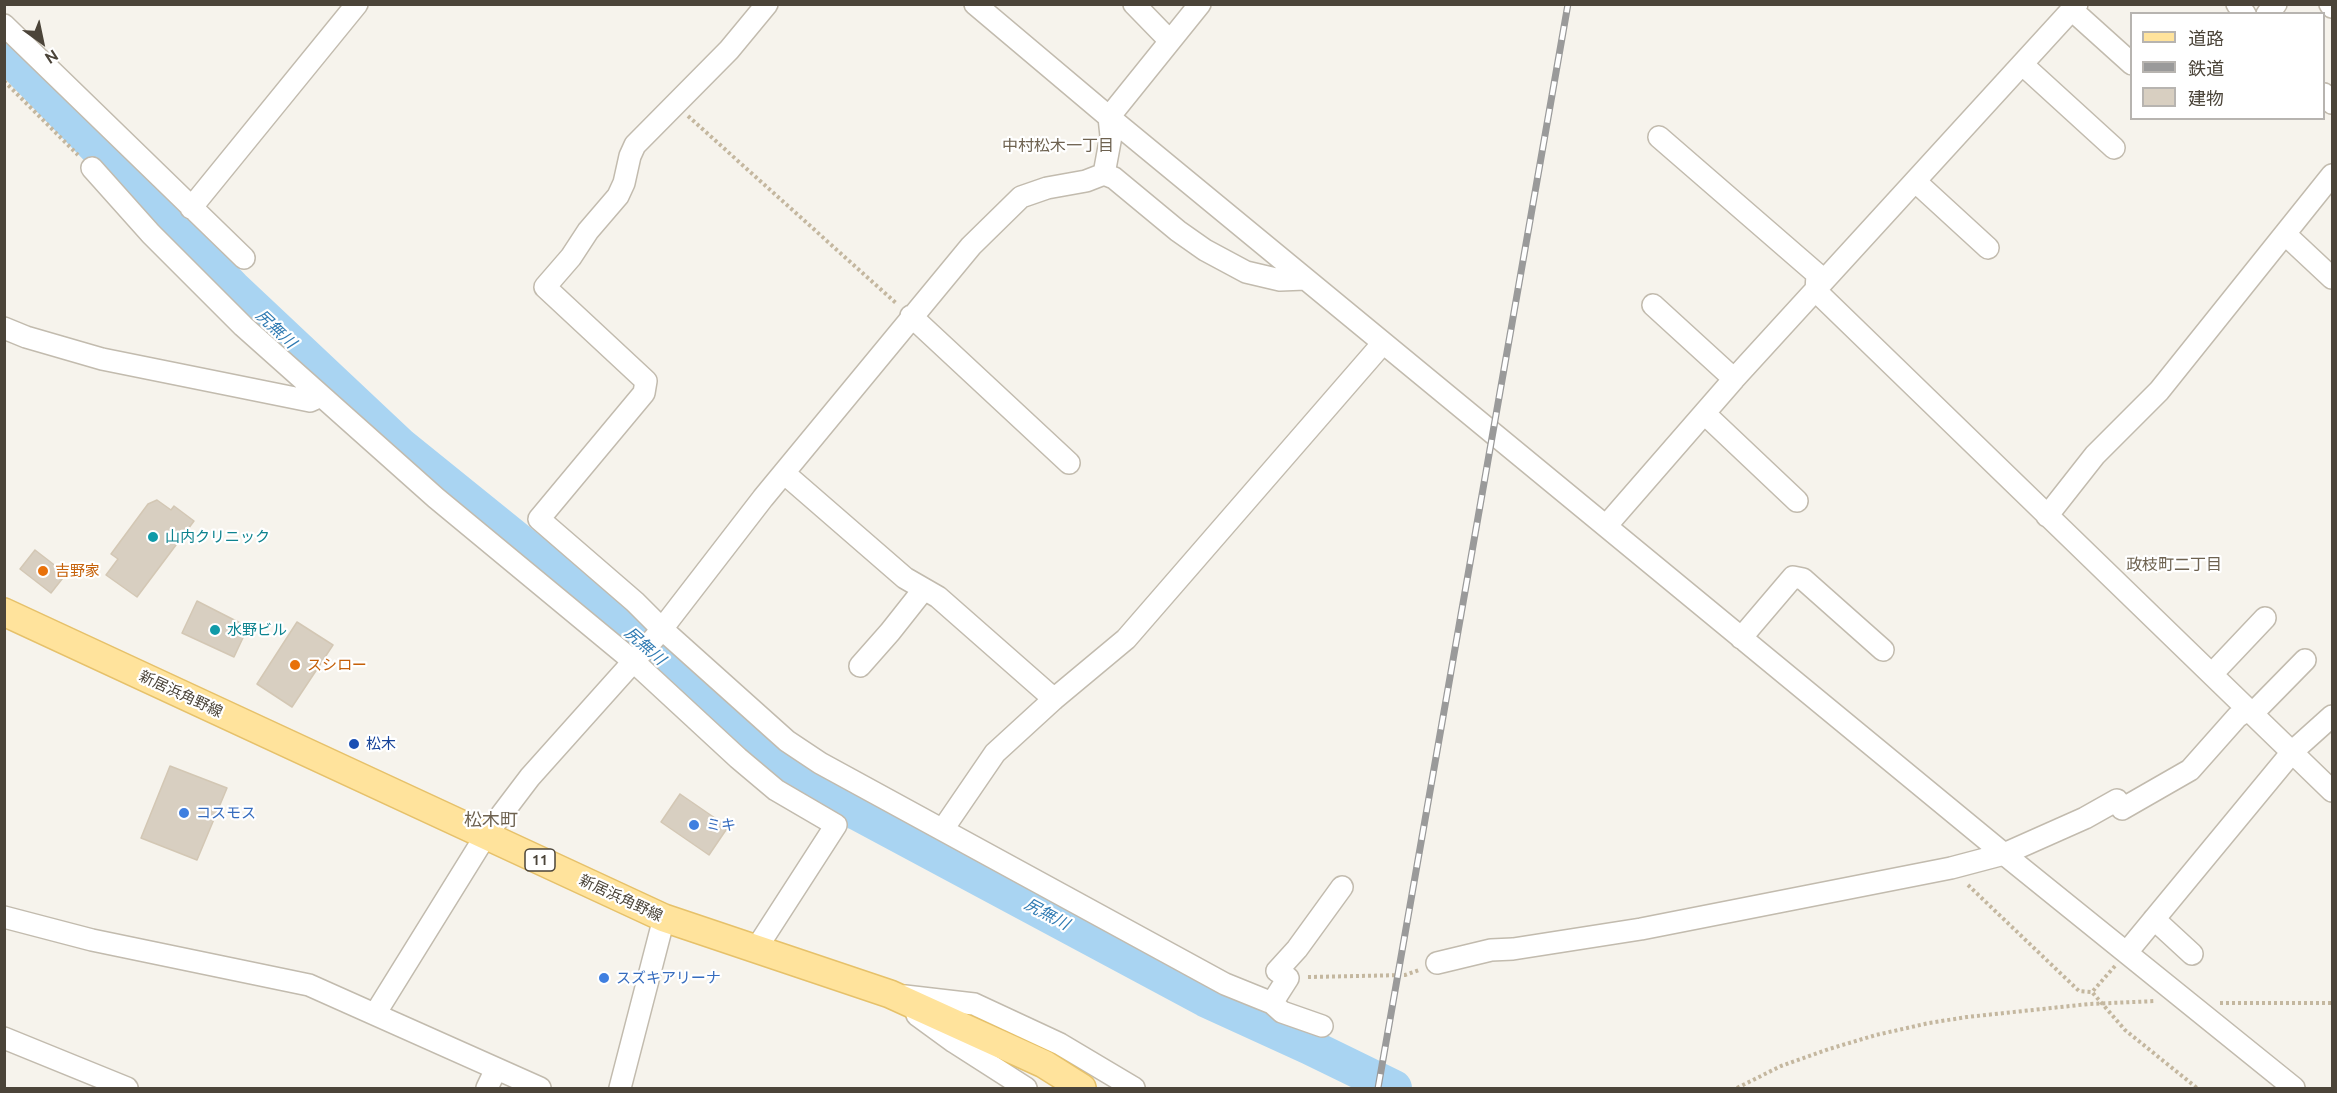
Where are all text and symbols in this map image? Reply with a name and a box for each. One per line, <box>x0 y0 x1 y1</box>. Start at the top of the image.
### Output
north arrow <box>12 12 72 72</box>
legend <box>2130 12 2325 120</box>
text: 道路 <box>2188 28 2224 48</box>
text: N <box>42 46 62 68</box>
text: 鉄道 <box>2188 58 2224 78</box>
text: 建物 <box>2188 88 2224 108</box>
district label: 中村松木一丁目 <box>1002 136 1114 156</box>
water label: 尻無川 <box>252 306 300 352</box>
place label: 山内クリニック <box>165 528 270 546</box>
marker: 山内クリニック <box>146 530 160 544</box>
district label: 政枝町二丁目 <box>2126 555 2222 575</box>
place label: 吉野家 <box>55 562 100 580</box>
marker: 吉野家 <box>36 564 50 578</box>
place label: 水野ビル <box>227 621 287 639</box>
marker: 水野ビル <box>208 623 222 637</box>
water label: 尻無川 <box>621 623 669 669</box>
place label: スシロー <box>307 656 367 674</box>
marker: スシロー <box>288 658 302 672</box>
street label: 新居浜角野線 <box>136 667 226 721</box>
place label: 松木 <box>366 735 396 753</box>
marker: 松木 <box>347 737 361 751</box>
place label: コスモス <box>196 804 256 822</box>
marker: コスモス <box>177 806 191 820</box>
district label: 松木町 <box>464 809 518 831</box>
place label: ミキ <box>706 816 736 834</box>
marker: ミキ <box>687 818 701 832</box>
road number: 11 <box>525 849 555 871</box>
street label: 新居浜角野線 <box>576 871 666 925</box>
water label: 尻無川 <box>1021 894 1073 934</box>
place label: スズキアリーナ <box>616 969 721 987</box>
marker: スズキアリーナ <box>597 971 611 985</box>

